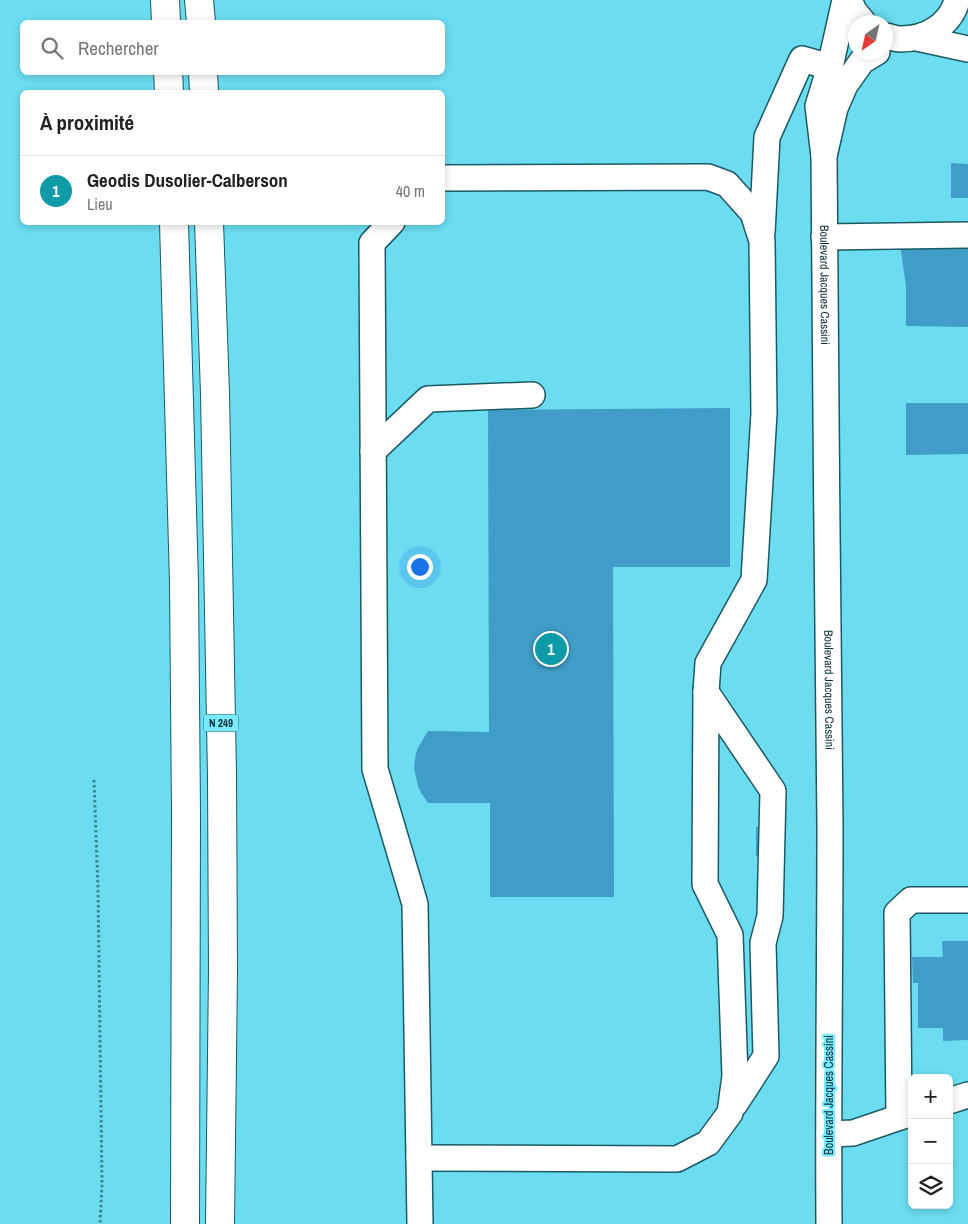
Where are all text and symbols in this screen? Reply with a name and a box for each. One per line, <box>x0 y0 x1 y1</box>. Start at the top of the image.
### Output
north arrow <box>848 15 893 60</box>
search box <box>20 20 445 75</box>
icon: search <box>38 34 66 62</box>
text: Rechercher <box>78 35 159 61</box>
text: À proximité <box>40 108 134 137</box>
text: Geodis Dusolier-Calberson <box>87 167 288 193</box>
text: 1 <box>52 180 60 202</box>
text: 40 m <box>396 180 425 202</box>
text: Lieu <box>87 193 113 215</box>
street label: Boulevard Jacques Cassini <box>816 225 833 345</box>
your location <box>407 554 433 580</box>
pin: 1 <box>535 630 567 668</box>
street label: Boulevard Jacques Cassini <box>820 630 838 750</box>
road number: N 249 <box>204 714 238 731</box>
street label: Boulevard Jacques Cassini <box>821 1035 837 1155</box>
map controls <box>908 1074 953 1209</box>
button: + <box>908 1074 953 1119</box>
button: − <box>908 1119 953 1164</box>
button: layers <box>908 1164 953 1209</box>

